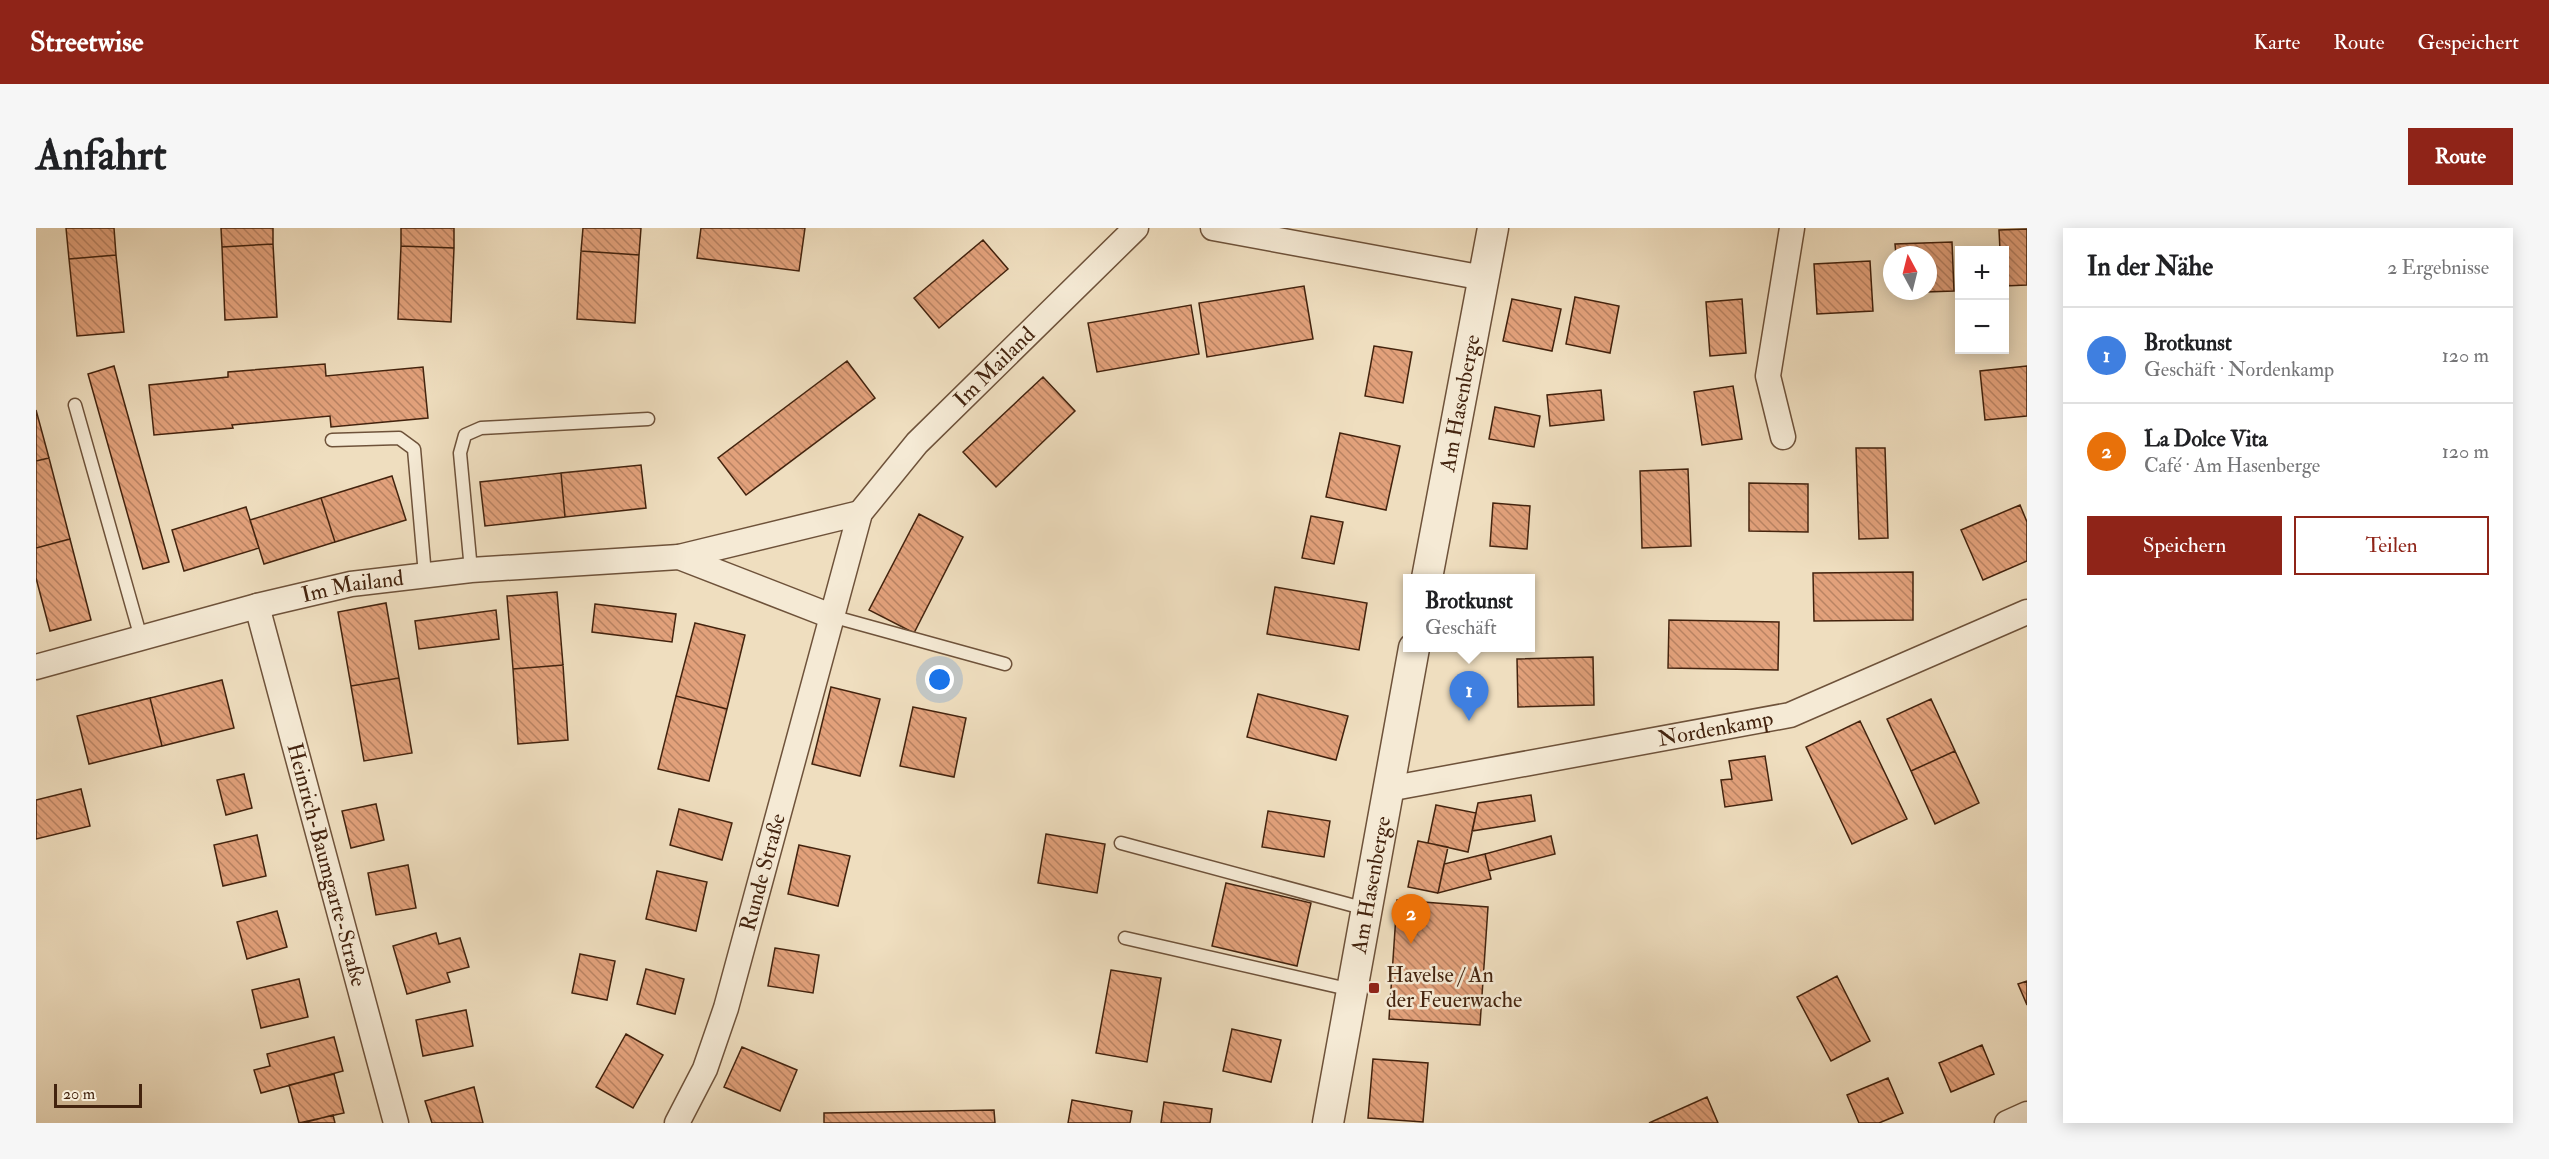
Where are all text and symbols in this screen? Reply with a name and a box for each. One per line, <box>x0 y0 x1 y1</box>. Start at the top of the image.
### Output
text: Streetwise <box>30 25 144 60</box>
text: Karte <box>2254 29 2300 56</box>
text: Route <box>2333 29 2385 56</box>
text: Gespeichert <box>2418 29 2519 56</box>
button: Route <box>2408 128 2513 185</box>
text: Anfahrt <box>36 130 167 182</box>
north arrow <box>1883 246 1937 300</box>
map controls <box>1955 246 2009 354</box>
button: + <box>1955 246 2009 300</box>
text: In der Nähe <box>2087 251 2213 283</box>
text: 2 Ergebnisse <box>2387 255 2489 280</box>
button: − <box>1955 300 2009 354</box>
street label: Im Mailand <box>948 321 1041 413</box>
text: Brotkunst <box>2144 329 2232 357</box>
street label: Am Hasenberge <box>1433 332 1487 475</box>
text: 1 <box>2103 343 2110 368</box>
text: 120 m <box>2442 343 2489 368</box>
text: Geschäft · Nordenkamp <box>2144 357 2334 382</box>
text: La Dolce Vita <box>2144 425 2268 453</box>
text: 2 <box>2101 439 2112 464</box>
text: 120 m <box>2442 439 2489 464</box>
text: Café · Am Hasenberge <box>2144 453 2320 478</box>
button: Speichern <box>2087 516 2282 575</box>
button: Teilen <box>2294 516 2489 575</box>
street label: Im Mailand <box>299 564 405 609</box>
popup <box>1403 574 1535 652</box>
text: Brotkunst <box>1425 587 1513 615</box>
text: Geschäft <box>1425 615 1497 640</box>
your location <box>925 665 954 694</box>
pin: 1 <box>1450 672 1488 721</box>
street label: Nordenkamp <box>1656 704 1776 753</box>
street label: Heinrich-Baumgarte-Straße <box>280 740 373 990</box>
street label: Runde Straße <box>733 810 792 934</box>
street label: Am Hasenberge <box>1345 814 1397 957</box>
pin: 2 <box>1392 894 1430 944</box>
place label: Havelse / An der Feuerwache <box>1386 961 1522 1014</box>
marker: Havelse / An der Feuerwache <box>1367 981 1381 995</box>
scale bar <box>54 1081 142 1108</box>
text: 20 m <box>63 1084 95 1104</box>

